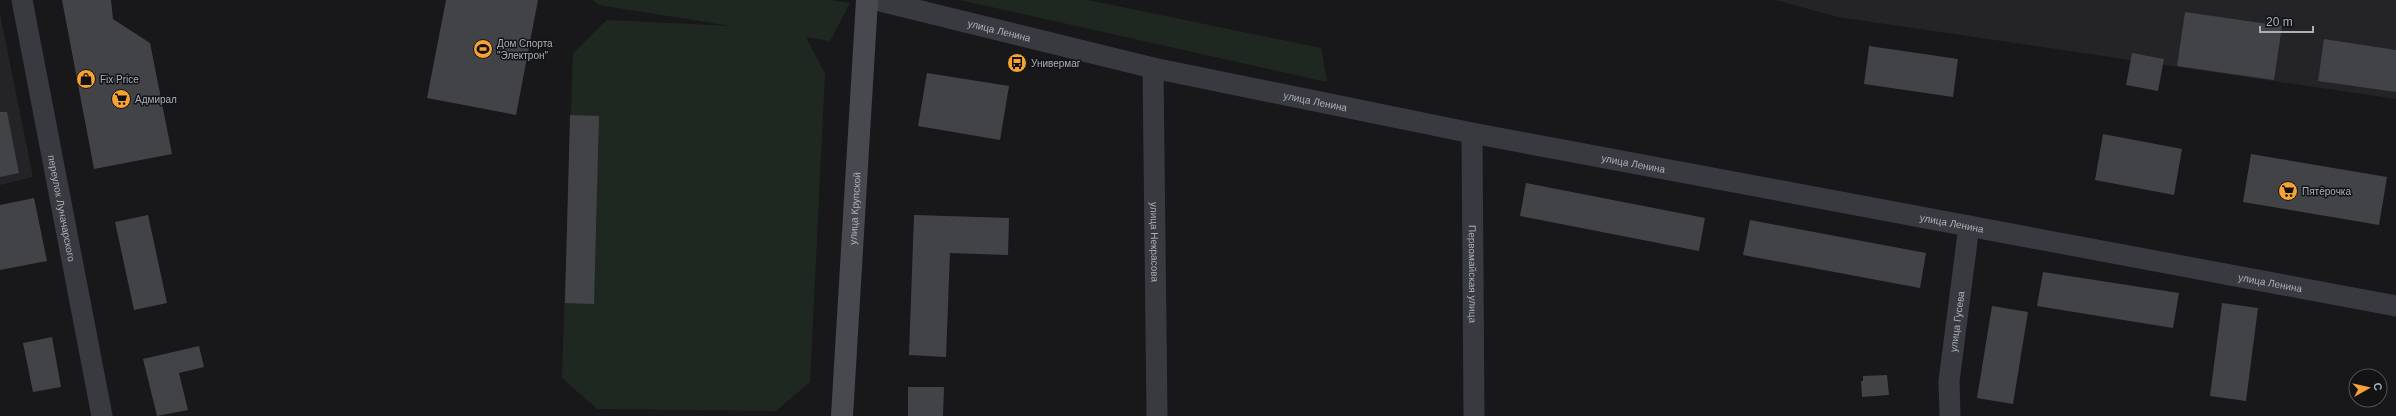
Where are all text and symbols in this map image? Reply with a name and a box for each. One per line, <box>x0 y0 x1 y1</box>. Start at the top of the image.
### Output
scale bar <box>2260 8 2313 34</box>
text: 20 m <box>2266 15 2293 29</box>
street label: улица Ленина <box>967 18 1032 44</box>
sports icon: Дом Спорта "Электрон" <box>472 38 494 60</box>
place label: Дом Спорта "Электрон" <box>497 38 553 61</box>
bus stop icon: Универмаг <box>1006 52 1028 74</box>
place label: Универмаг <box>1031 58 1081 69</box>
shop icon: Fix Price <box>75 68 97 90</box>
place label: Fix Price <box>100 74 139 85</box>
supermarket icon: Адмирал <box>110 88 132 110</box>
street label: улица Ленина <box>1283 90 1349 114</box>
place label: Адмирал <box>135 94 177 105</box>
street label: улица Ленина <box>1601 152 1667 175</box>
street label: переулок Луначарского <box>46 154 77 263</box>
street label: улица Крупской <box>847 172 863 245</box>
supermarket icon: Пятёрочка <box>2277 180 2299 202</box>
place label: Пятёрочка <box>2302 186 2351 197</box>
street label: улица Некрасова <box>1149 202 1160 283</box>
street label: улица Ленина <box>1919 212 1985 235</box>
street label: Первомайская улица <box>1467 225 1478 323</box>
street label: улица Ленина <box>2237 272 2303 294</box>
street label: улица Гусева <box>1948 290 1967 353</box>
north arrow <box>2348 368 2388 408</box>
text: С <box>2371 382 2384 391</box>

